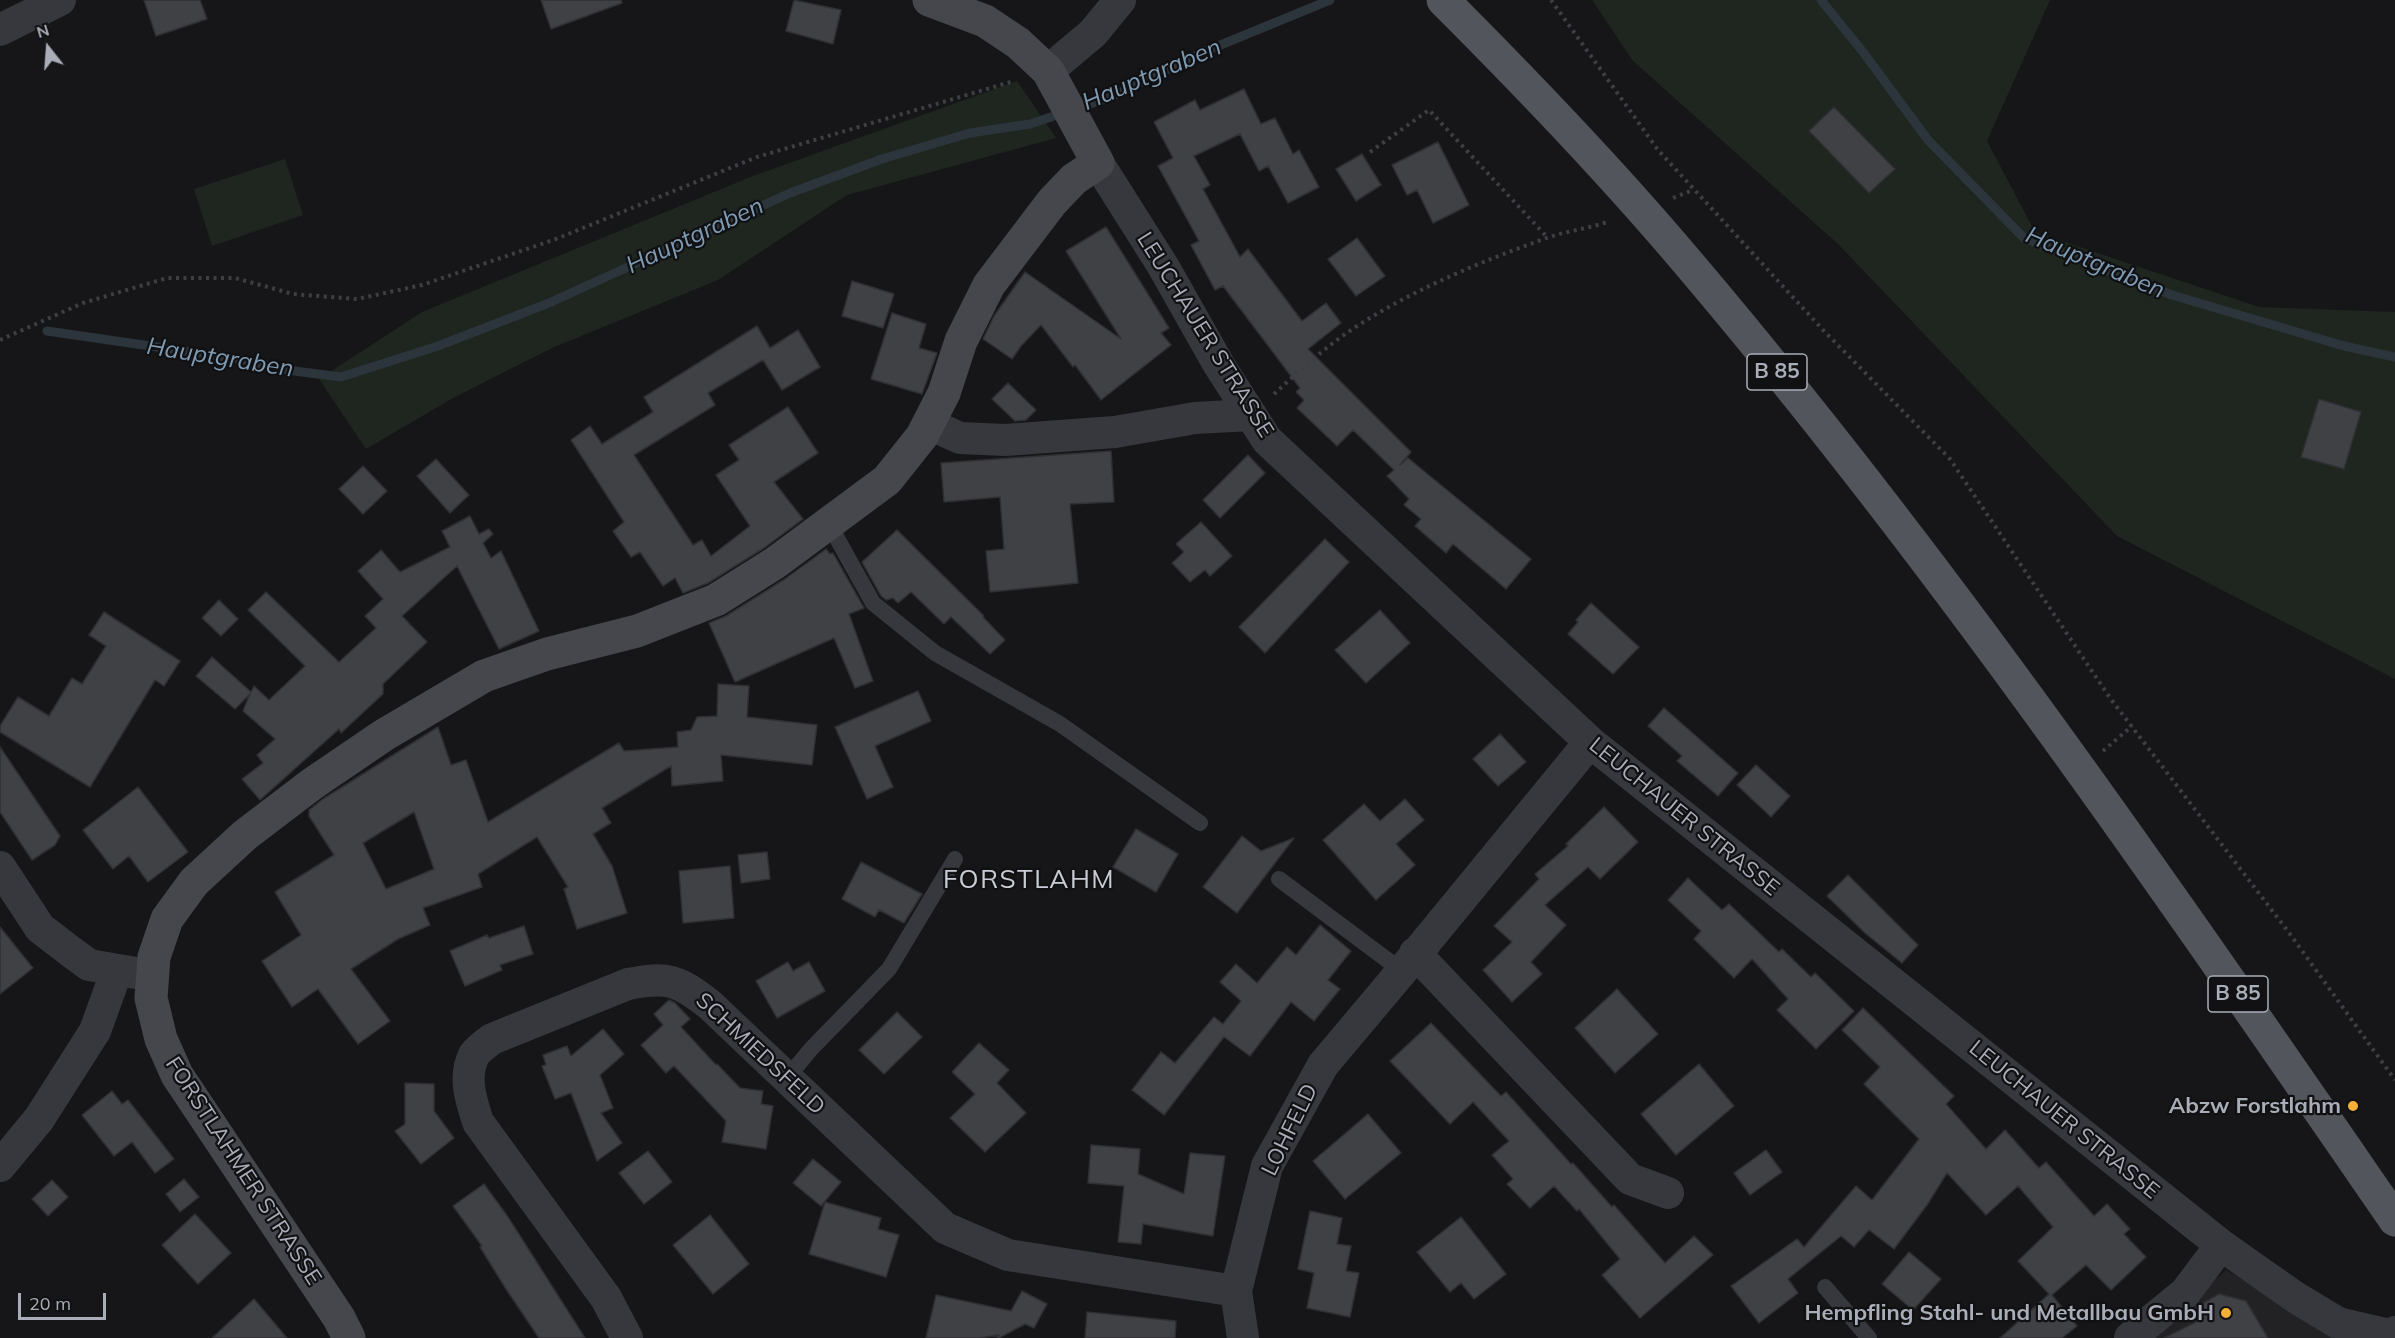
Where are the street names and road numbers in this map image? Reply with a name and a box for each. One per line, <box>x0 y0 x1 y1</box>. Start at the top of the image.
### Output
street label: LEUCHAUER STRASSE <box>1131 228 1279 442</box>
road number: B 85 <box>1747 354 1807 390</box>
street label: LEUCHAUER STRASSE <box>1584 732 1784 902</box>
road number: B 85 <box>2208 976 2268 1012</box>
street label: SCHMIEDSFELD <box>690 987 830 1121</box>
street label: LEUCHAUER STRASSE <box>1964 1035 2164 1205</box>
street label: FORSTLAHMER STRASSE <box>159 1052 327 1290</box>
street label: LOHFELD <box>1256 1080 1324 1180</box>

